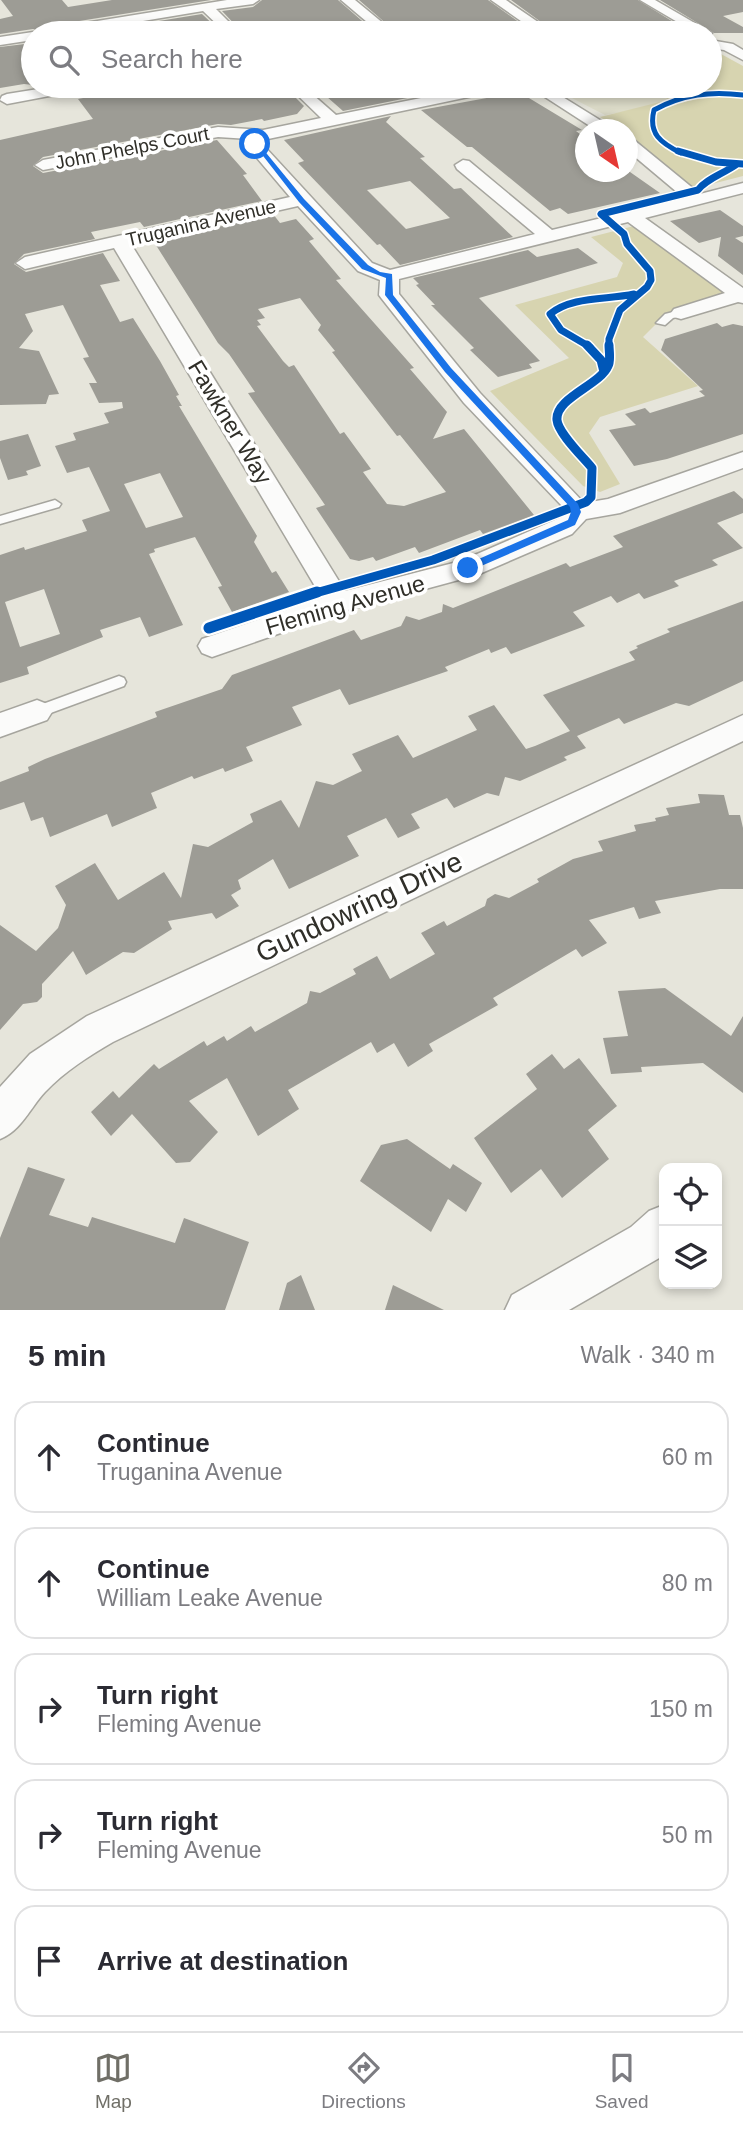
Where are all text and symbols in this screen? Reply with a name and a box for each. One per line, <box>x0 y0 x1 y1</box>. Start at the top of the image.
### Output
search box <box>21 21 722 98</box>
icon: search <box>45 41 83 79</box>
text: Search here <box>101 44 243 74</box>
north arrow <box>575 119 638 182</box>
street label: John Phelps Court <box>53 123 211 173</box>
route start <box>239 128 270 159</box>
street label: Truganina Avenue <box>124 196 278 250</box>
street label: Fawkner Way <box>183 355 277 489</box>
route end <box>452 552 483 583</box>
street label: Fleming Avenue <box>262 570 428 640</box>
street label: Gundowring Drive <box>251 846 467 968</box>
map controls <box>659 1163 722 1289</box>
button: locate <box>659 1163 722 1226</box>
button: layers <box>659 1226 722 1289</box>
text: 5 min <box>28 1339 106 1372</box>
text: Walk · 340 m <box>580 1342 715 1368</box>
text: Continue <box>97 1428 210 1458</box>
icon: ahead <box>30 1438 68 1476</box>
text: 60 m <box>662 1444 713 1470</box>
text: Truganina Avenue <box>97 1459 282 1485</box>
text: Continue <box>97 1554 210 1584</box>
icon: ahead <box>30 1564 68 1602</box>
text: 80 m <box>662 1570 713 1596</box>
text: William Leake Avenue <box>97 1585 323 1611</box>
text: Turn right <box>97 1680 218 1710</box>
icon: right <box>30 1690 68 1728</box>
text: 150 m <box>649 1696 713 1722</box>
text: Fleming Avenue <box>97 1711 262 1737</box>
text: Turn right <box>97 1806 218 1836</box>
icon: right <box>30 1816 68 1854</box>
text: 50 m <box>662 1822 713 1848</box>
text: Fleming Avenue <box>97 1837 262 1863</box>
icon: arrive <box>30 1942 68 1980</box>
text: Arrive at destination <box>97 1946 348 1976</box>
tab: Map <box>94 2049 132 2113</box>
tab: Directions <box>321 2049 406 2113</box>
tab: Saved <box>595 2049 649 2113</box>

